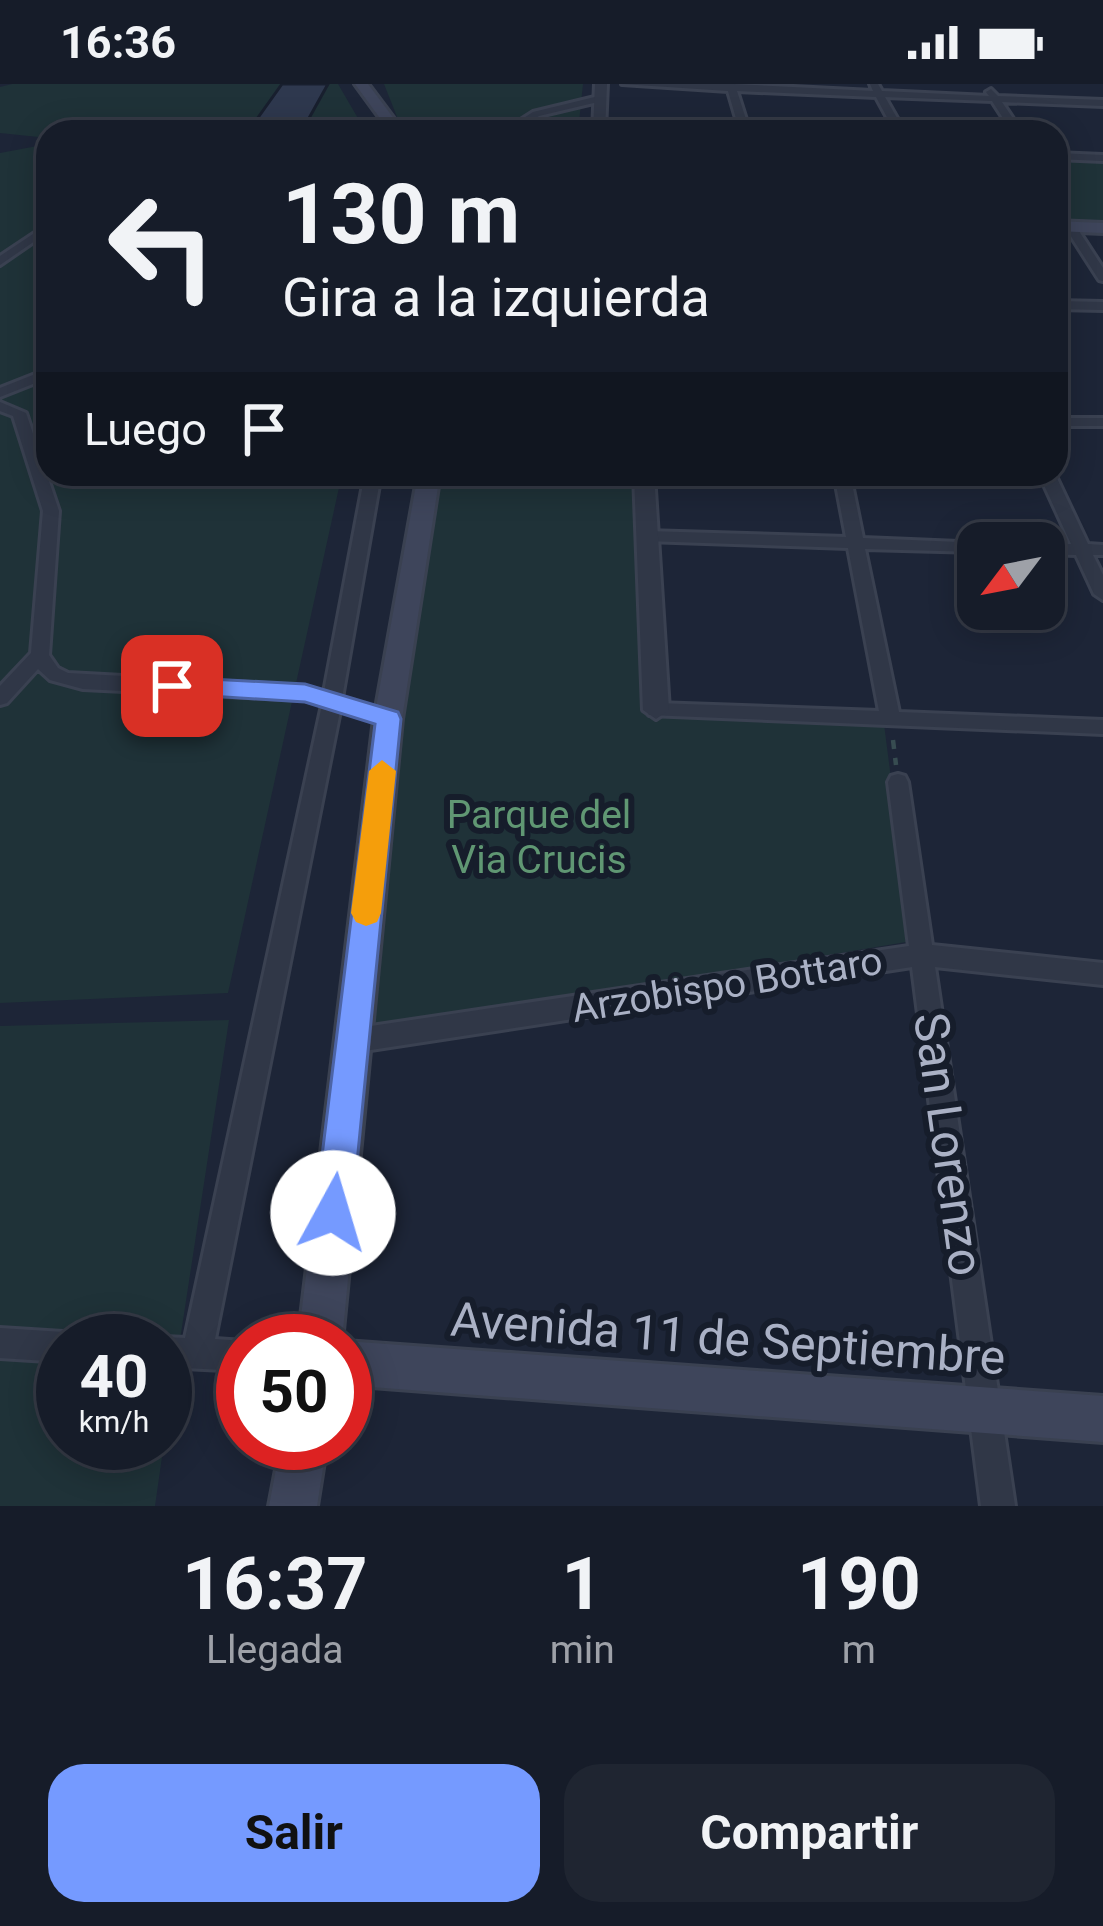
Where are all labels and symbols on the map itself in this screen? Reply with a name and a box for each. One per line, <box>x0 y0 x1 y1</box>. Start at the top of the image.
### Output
north arrow <box>957 522 1065 630</box>
pin <box>121 635 223 737</box>
park label: Parque del Via Crucis <box>447 792 631 883</box>
street label: Arzobispo Bottaro <box>569 938 886 1032</box>
street label: San Lorenzo <box>902 1009 995 1279</box>
position arrow <box>270 1150 396 1276</box>
street label: Avenida 11 de Septiembre <box>449 1291 1007 1386</box>
speed limit sign: 50 <box>216 1314 372 1470</box>

